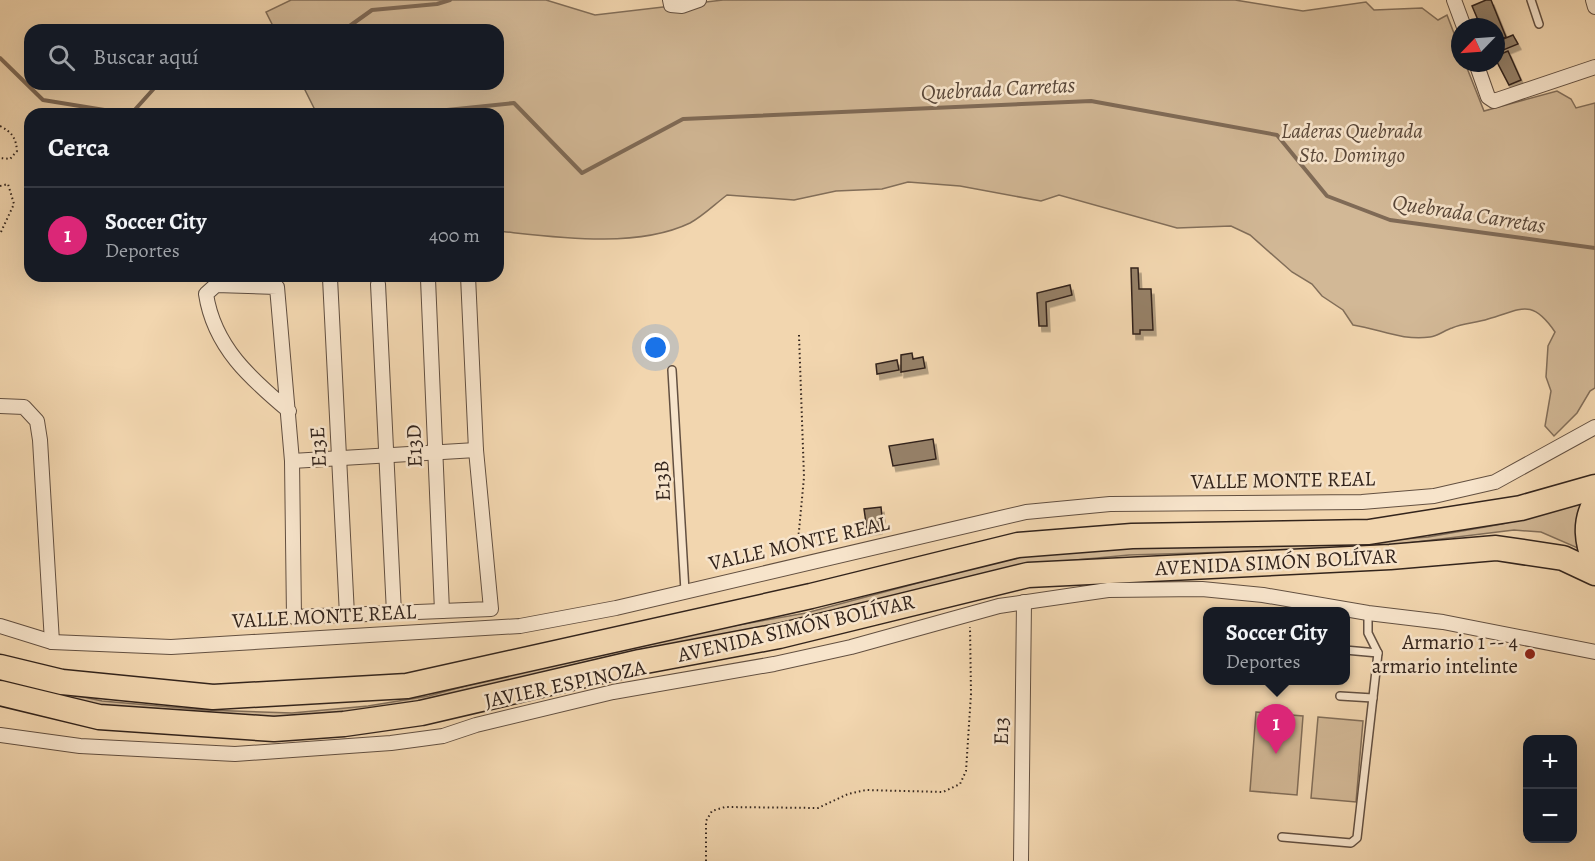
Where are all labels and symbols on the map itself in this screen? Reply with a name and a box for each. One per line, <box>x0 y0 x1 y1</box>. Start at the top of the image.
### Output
north arrow <box>1451 18 1505 72</box>
water label: Quebrada Carretas <box>920 70 1076 108</box>
park label: Laderas Quebrada Sto. Domingo <box>1281 117 1423 169</box>
water label: Quebrada Carretas <box>1390 187 1548 241</box>
your location <box>641 333 670 362</box>
street label: E13D <box>399 424 429 468</box>
street label: E13E <box>303 426 333 468</box>
street label: E13B <box>647 460 677 502</box>
street label: VALLE MONTE REAL <box>1190 464 1376 496</box>
street label: VALLE MONTE REAL <box>705 509 892 578</box>
street label: AVENIDA SIMÓN BOLÍVAR <box>1153 542 1398 582</box>
street label: AVENIDA SIMÓN BOLÍVAR <box>674 587 917 669</box>
street label: VALLE MONTE REAL <box>230 597 417 635</box>
place label: Armario 1 -- 4 armario intelinte <box>1372 628 1518 680</box>
marker: Armario 1 -- 4 armario intelinte <box>1523 647 1537 661</box>
street label: JAVIER ESPINOZA <box>482 653 649 715</box>
pin: 1 <box>1256 704 1296 754</box>
street label: E13 <box>987 717 1015 745</box>

